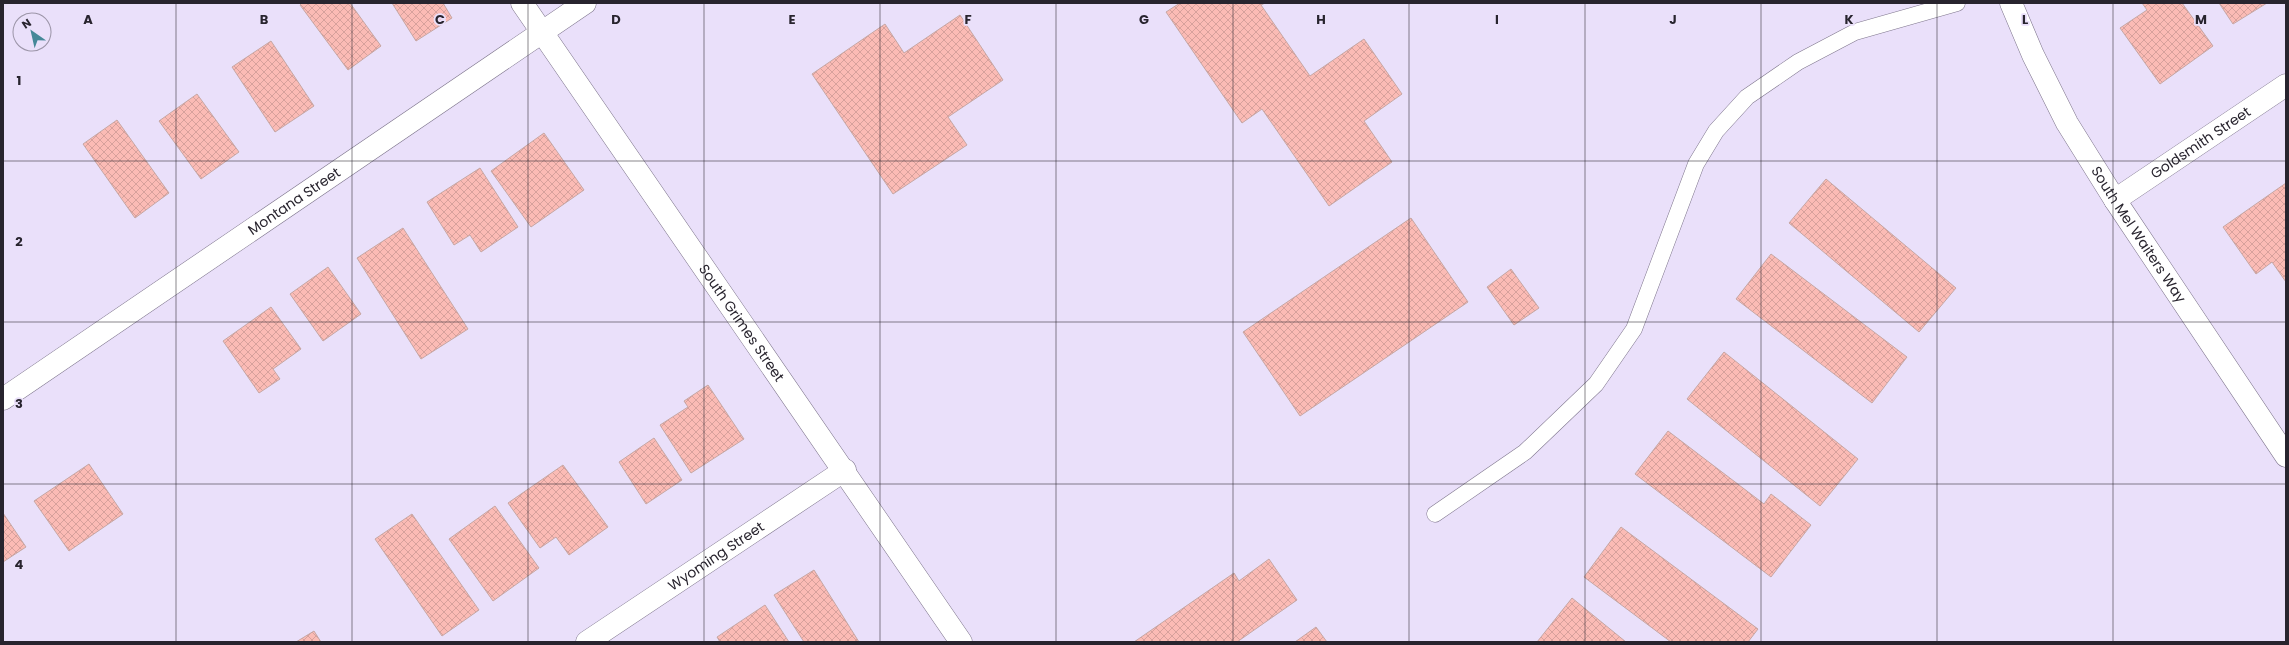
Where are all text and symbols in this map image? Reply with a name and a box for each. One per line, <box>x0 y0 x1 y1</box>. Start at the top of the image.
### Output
text: A <box>83 10 93 29</box>
text: B <box>260 10 269 29</box>
text: C <box>435 10 445 29</box>
text: D <box>611 10 621 29</box>
text: E <box>788 10 796 29</box>
text: F <box>964 10 972 29</box>
text: G <box>1139 10 1149 29</box>
text: H <box>1316 10 1326 29</box>
text: I <box>1495 10 1499 29</box>
text: J <box>1669 10 1677 29</box>
text: K <box>1844 10 1854 29</box>
text: L <box>2022 10 2028 29</box>
text: M <box>2195 10 2207 29</box>
north arrow <box>12 12 52 52</box>
text: N <box>19 15 34 33</box>
text: 1 <box>17 71 21 90</box>
street label: Goldsmith Street <box>2146 102 2255 183</box>
street label: Montana Street <box>244 162 344 240</box>
street label: South Mel Waiters Way <box>2086 162 2191 307</box>
text: 2 <box>15 232 23 251</box>
street label: South Grimes Street <box>694 260 789 386</box>
text: 3 <box>15 394 23 413</box>
street label: Wyoming Street <box>664 517 768 595</box>
text: 4 <box>15 555 24 574</box>

